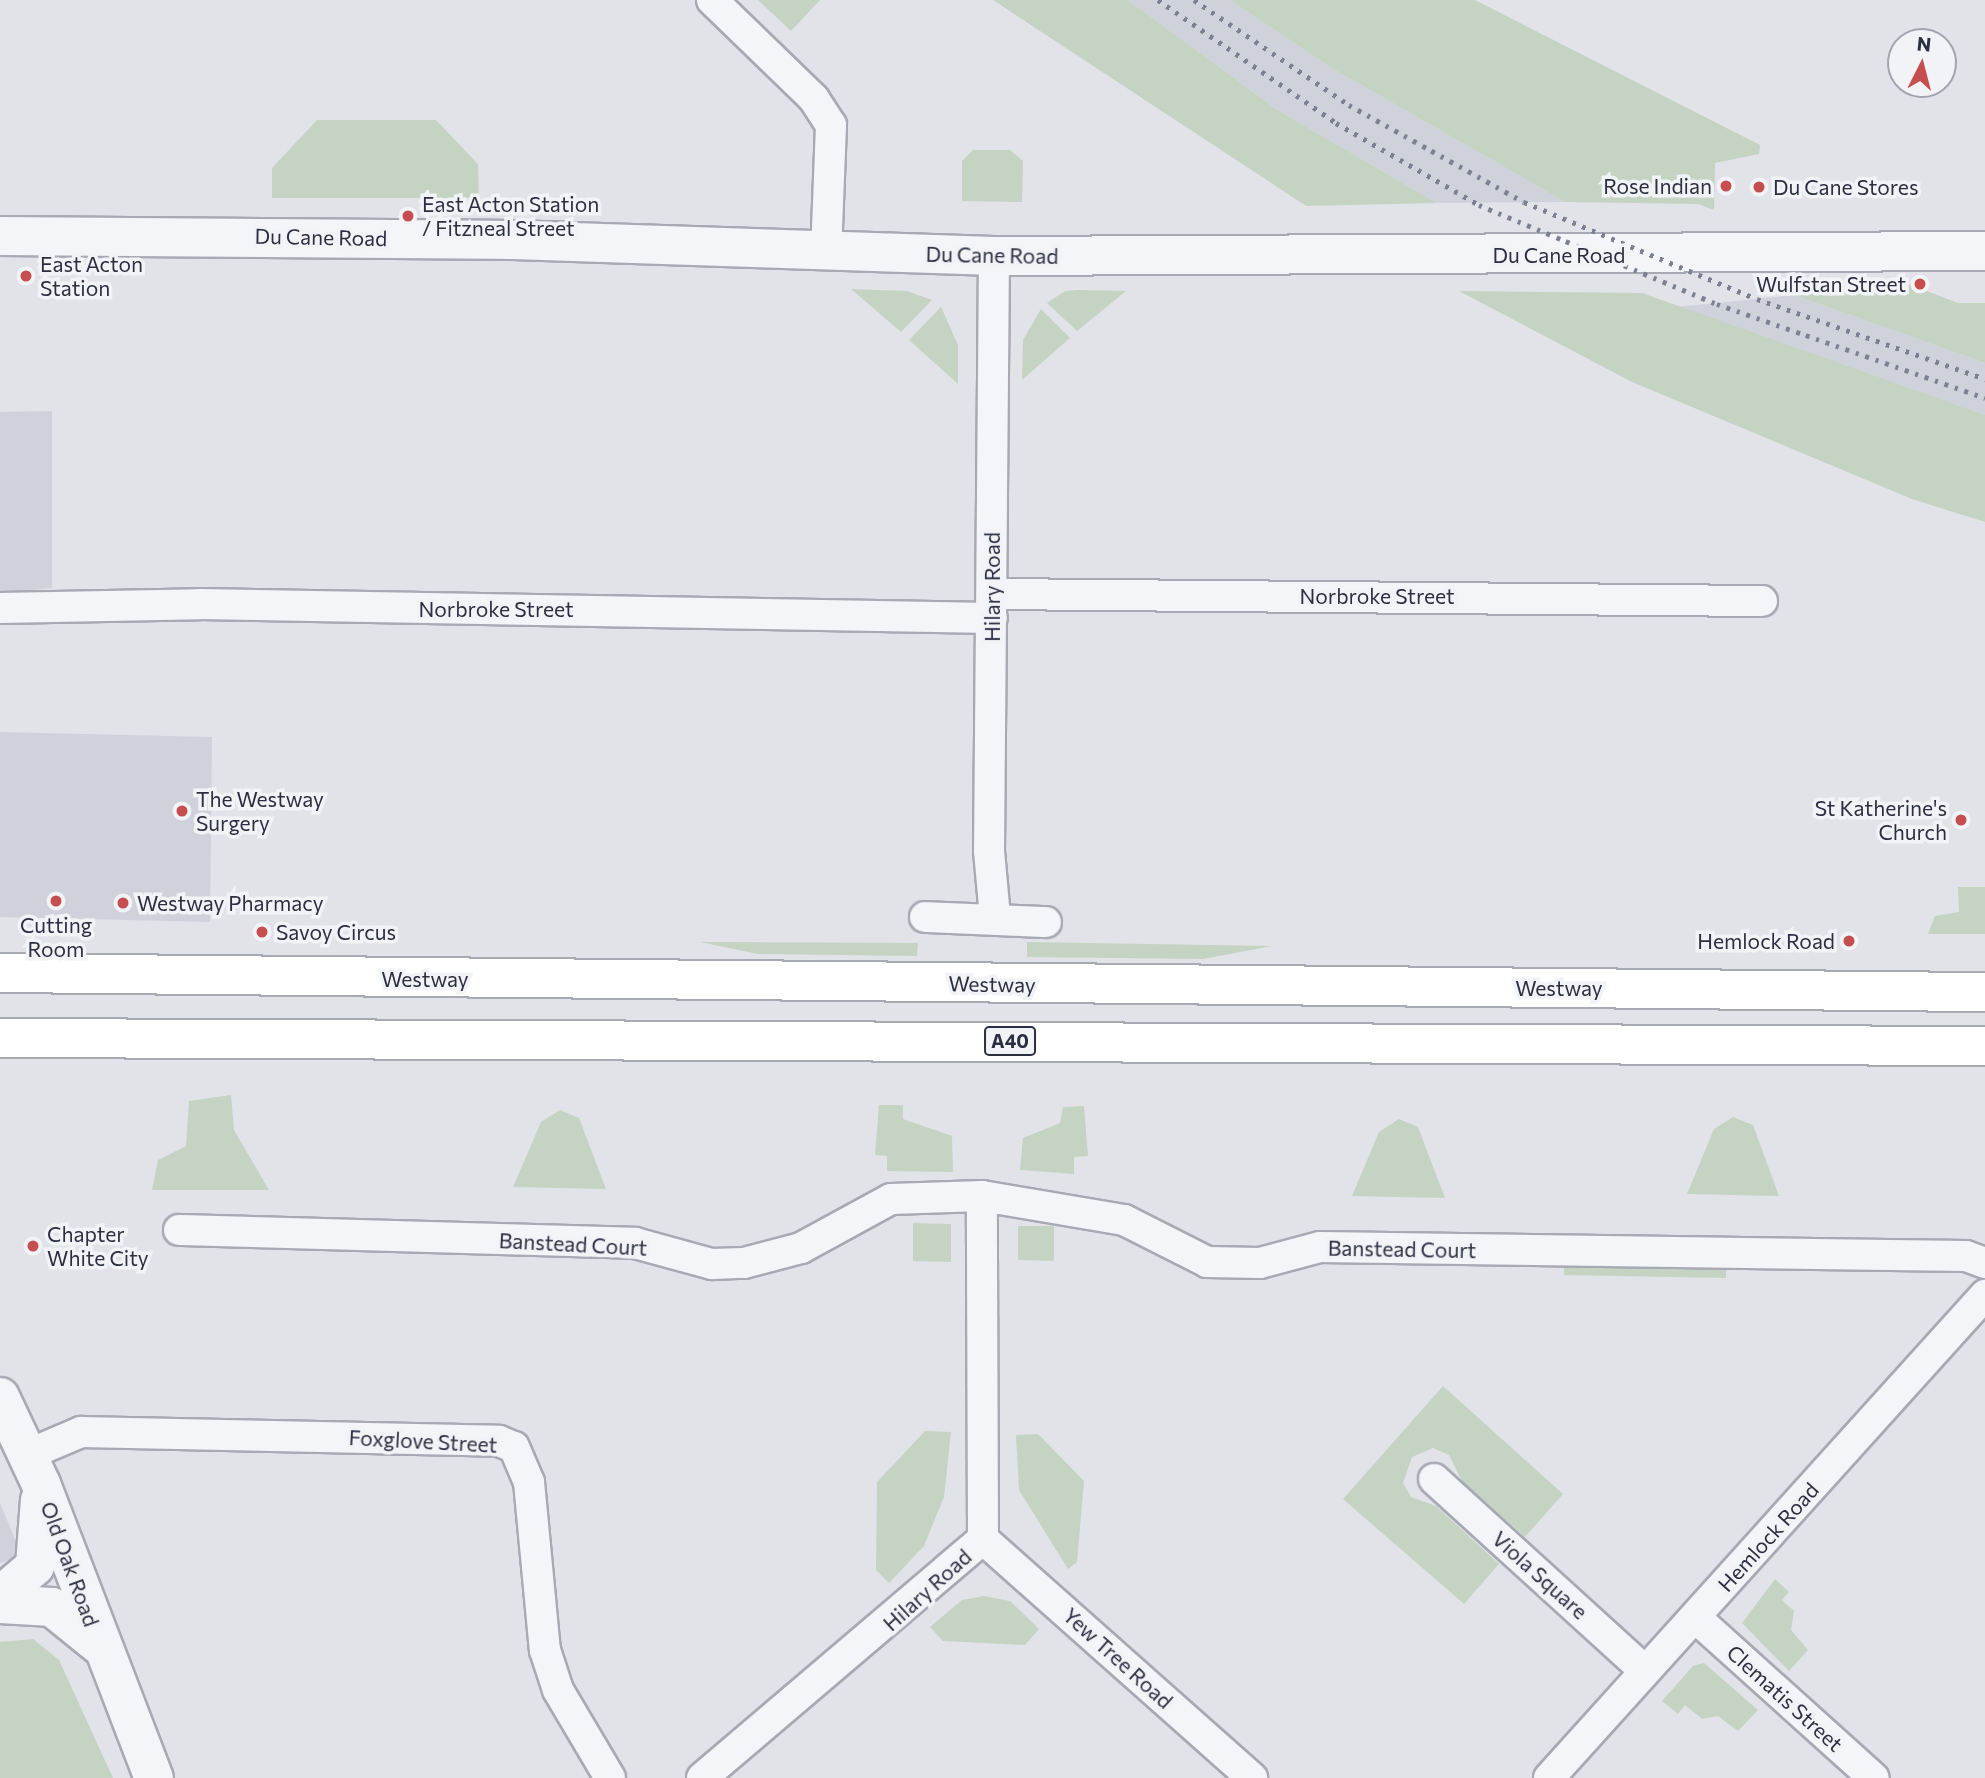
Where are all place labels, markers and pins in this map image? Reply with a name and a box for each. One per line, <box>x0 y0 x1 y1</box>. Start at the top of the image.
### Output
place label: Rose Indian <box>1603 173 1712 199</box>
place label: Du Cane Stores <box>1773 174 1918 200</box>
marker: Rose Indian <box>1718 178 1734 194</box>
marker: Du Cane Stores <box>1751 179 1767 195</box>
place label: East Acton Station / Fitzneal Street <box>422 191 599 241</box>
marker: East Acton Station / Fitzneal Street <box>400 208 416 224</box>
place label: East Acton Station <box>40 251 143 301</box>
marker: East Acton Station <box>18 268 34 284</box>
place label: Wulfstan Street <box>1756 271 1906 297</box>
marker: Wulfstan Street <box>1912 276 1928 292</box>
place label: The Westway Surgery <box>196 786 324 836</box>
place label: St Katherine's Church <box>1815 795 1947 845</box>
marker: The Westway Surgery <box>174 803 190 819</box>
marker: St Katherine's Church <box>1953 812 1969 828</box>
place label: Westway Pharmacy <box>137 890 324 916</box>
marker: Cutting Room <box>48 893 64 909</box>
marker: Westway Pharmacy <box>115 895 131 911</box>
place label: Cutting Room <box>20 912 92 962</box>
place label: Savoy Circus <box>276 919 396 945</box>
marker: Savoy Circus <box>254 924 270 940</box>
place label: Hemlock Road <box>1697 928 1835 954</box>
marker: Hemlock Road <box>1841 933 1857 949</box>
place label: Chapter White City <box>47 1221 149 1271</box>
marker: Chapter White City <box>25 1238 41 1254</box>

